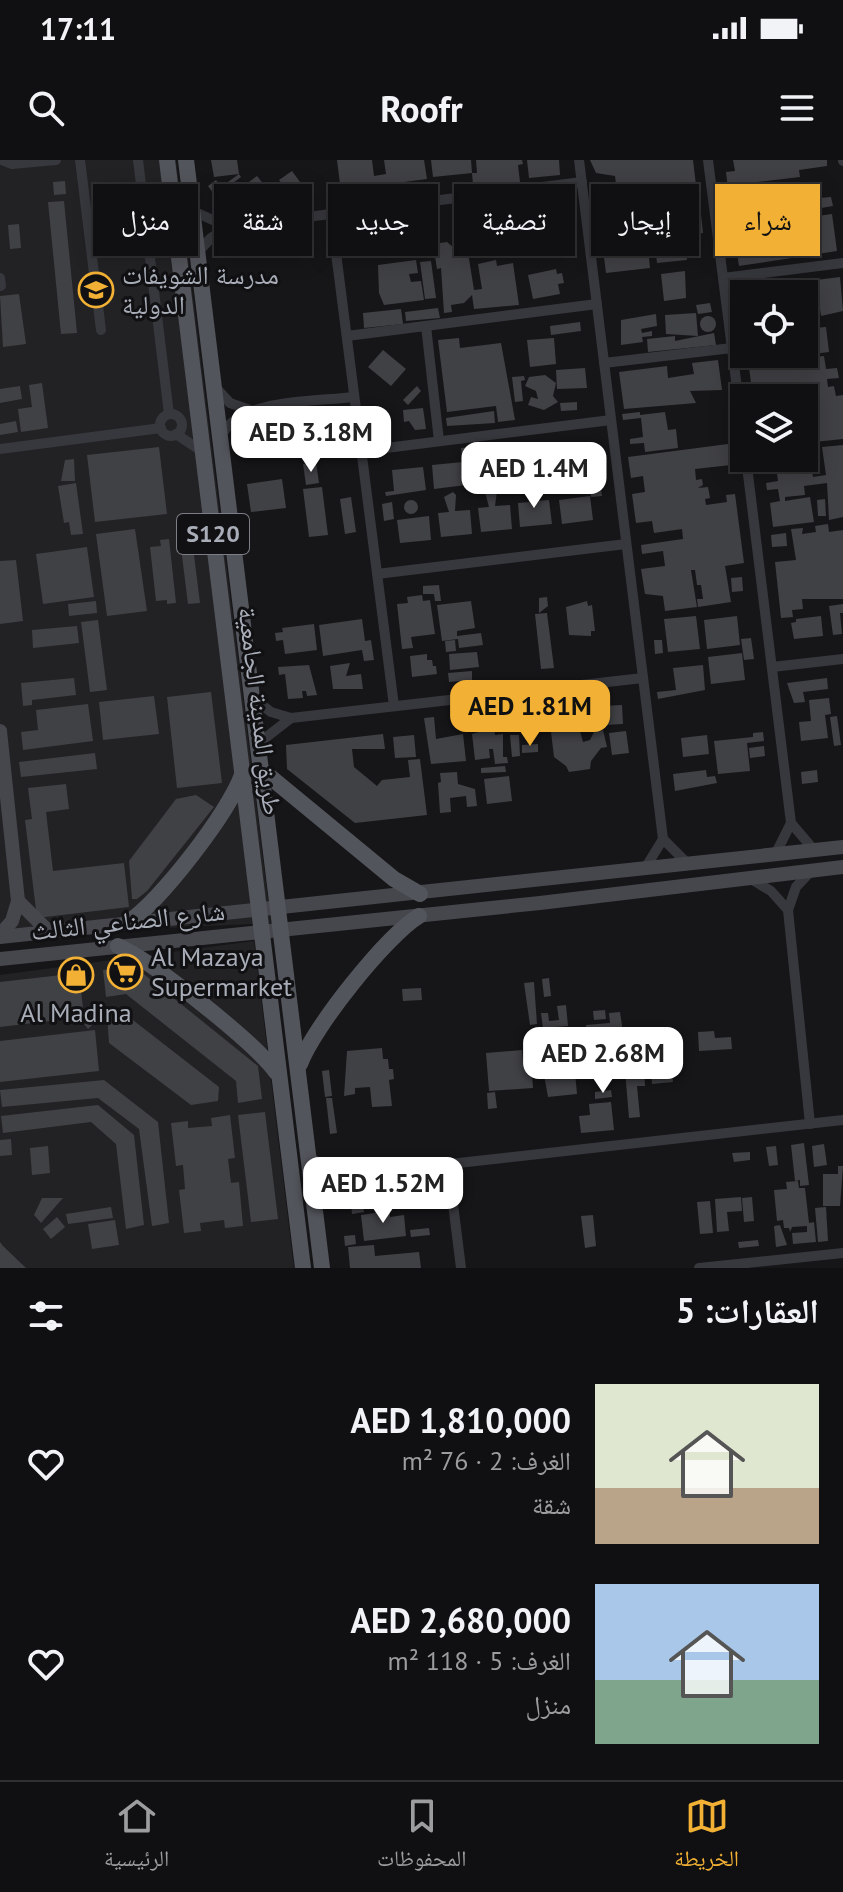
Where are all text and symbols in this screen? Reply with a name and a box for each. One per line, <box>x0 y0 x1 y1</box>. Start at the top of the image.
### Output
text: 17:11 <box>40 9 116 48</box>
text: Roofr <box>380 85 463 132</box>
icon: search <box>24 86 68 130</box>
icon: menu <box>775 86 819 130</box>
chip: منزل <box>93 184 198 256</box>
chip: شقة <box>214 184 312 256</box>
chip: جديد <box>328 184 438 256</box>
chip: تصفية <box>454 184 575 256</box>
chip: إيجار <box>591 184 699 256</box>
chip: شراء <box>715 184 820 256</box>
place label: مدرسة الشويفات الدولية <box>122 258 279 321</box>
school or university icon: مدرسة الشويفات الدولية <box>77 271 115 309</box>
map controls <box>730 280 818 472</box>
button: locate <box>730 280 818 368</box>
button: layers <box>730 384 818 472</box>
pin: AED 3.18M <box>219 406 403 474</box>
text: AED 3.18M <box>249 415 373 448</box>
pin: AED 1.4M <box>451 442 617 510</box>
text: AED 1.4M <box>479 451 589 484</box>
road number: S120 <box>177 514 249 554</box>
street label: طريق المدينة الجامعية <box>231 605 290 817</box>
pin: AED 1.81M <box>438 680 622 748</box>
text: AED 1.81M <box>468 689 592 722</box>
street label: شارع الصناعي الثالث <box>29 894 227 952</box>
place label: Al Mazaya Supermarket <box>151 940 292 1003</box>
supermarket icon: Al Mazaya Supermarket <box>106 953 144 991</box>
shop icon: Al Madina <box>57 956 95 994</box>
place label: Al Madina <box>20 996 132 1029</box>
pin: AED 2.68M <box>511 1027 695 1095</box>
text: AED 2.68M <box>541 1036 665 1069</box>
pin: AED 1.52M <box>291 1157 475 1225</box>
text: AED 1.52M <box>321 1166 445 1199</box>
text: العقارات: 5 <box>676 1288 819 1332</box>
icon: filters <box>24 1294 68 1338</box>
text: AED 1,810,000 <box>350 1398 571 1442</box>
icon: home <box>659 1416 755 1512</box>
icon: heart <box>24 1442 68 1486</box>
text: الغرف: 2 · 76 m² <box>402 1444 571 1477</box>
text: شقة <box>532 1488 571 1521</box>
text: AED 2,680,000 <box>350 1598 571 1642</box>
icon: home <box>659 1616 755 1712</box>
icon: heart <box>24 1642 68 1686</box>
text: الغرف: 5 · 118 m² <box>388 1644 571 1677</box>
text: منزل <box>526 1688 571 1721</box>
tab: الرئيسية <box>104 1794 169 1880</box>
tab: المحفوظات <box>377 1794 467 1880</box>
tab: الخريطة <box>674 1794 739 1880</box>

